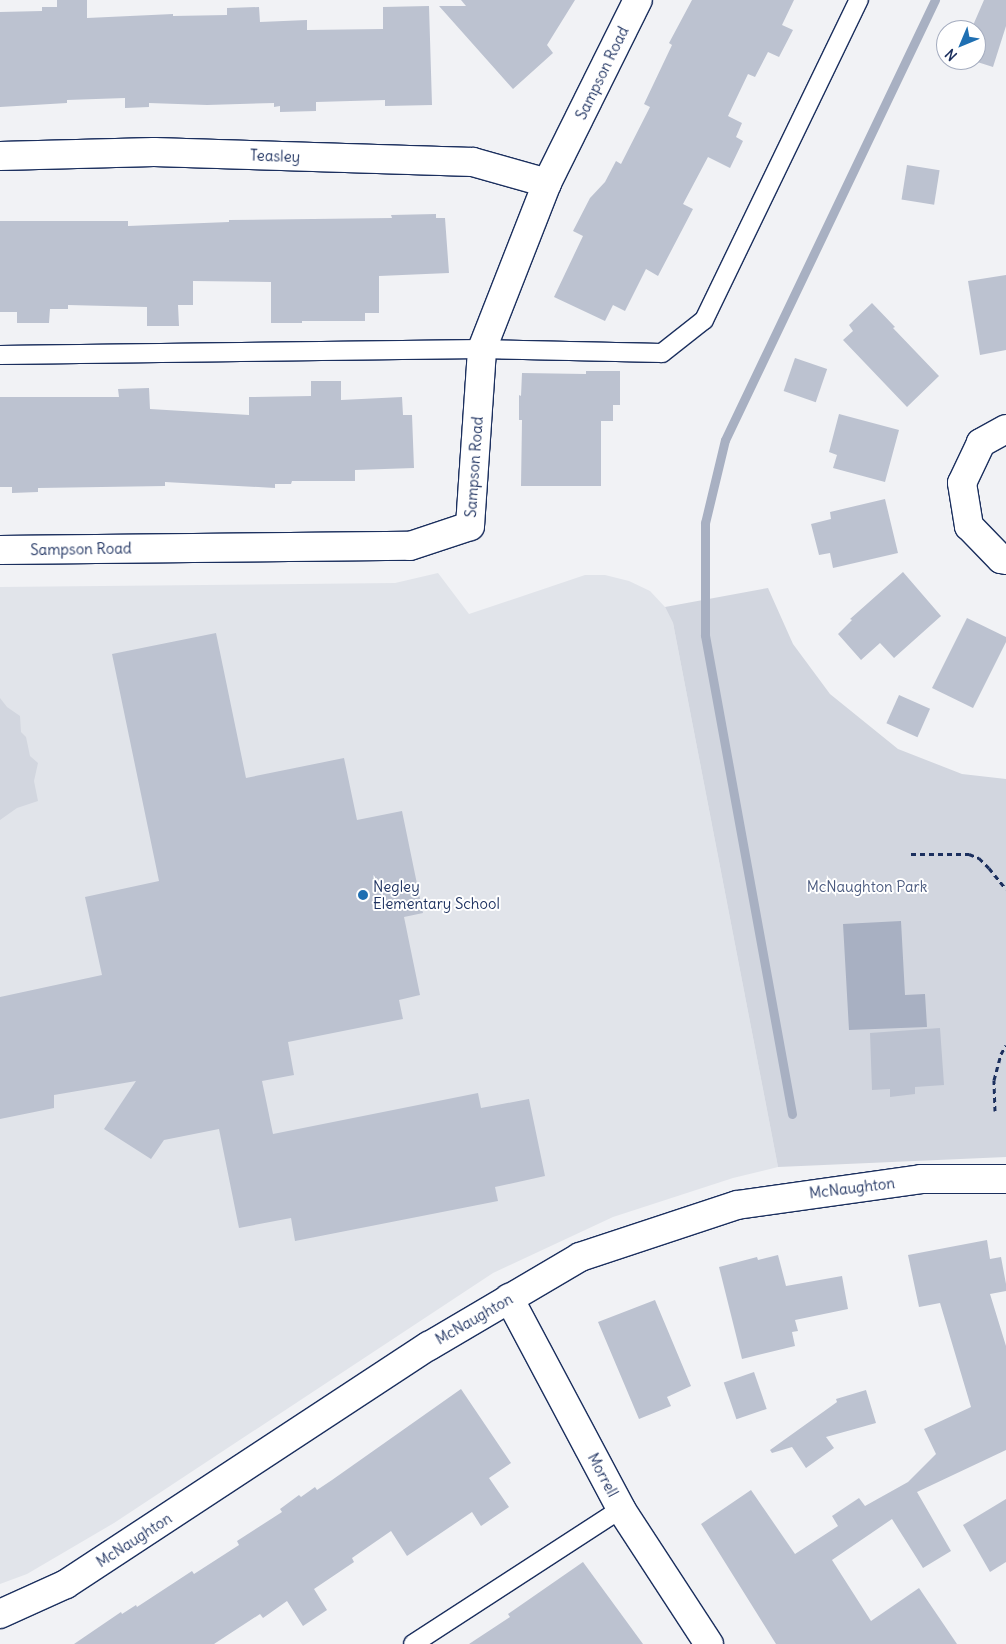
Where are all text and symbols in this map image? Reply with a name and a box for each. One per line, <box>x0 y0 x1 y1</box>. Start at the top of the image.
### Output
north arrow <box>936 20 986 70</box>
street label: Sampson Road <box>572 24 632 122</box>
text: N <box>941 45 961 65</box>
street label: Teasley <box>250 146 300 166</box>
street label: Sampson Road <box>461 416 487 518</box>
street label: Sampson Road <box>30 539 132 559</box>
place label: Negley Elementary School <box>373 877 500 912</box>
park label: McNaughton Park <box>807 878 927 896</box>
marker: Negley Elementary School <box>357 889 369 901</box>
street label: McNaughton <box>808 1174 896 1202</box>
street label: McNaughton <box>432 1290 516 1348</box>
street label: Morrell <box>584 1450 622 1500</box>
street label: McNaughton <box>93 1509 175 1571</box>

